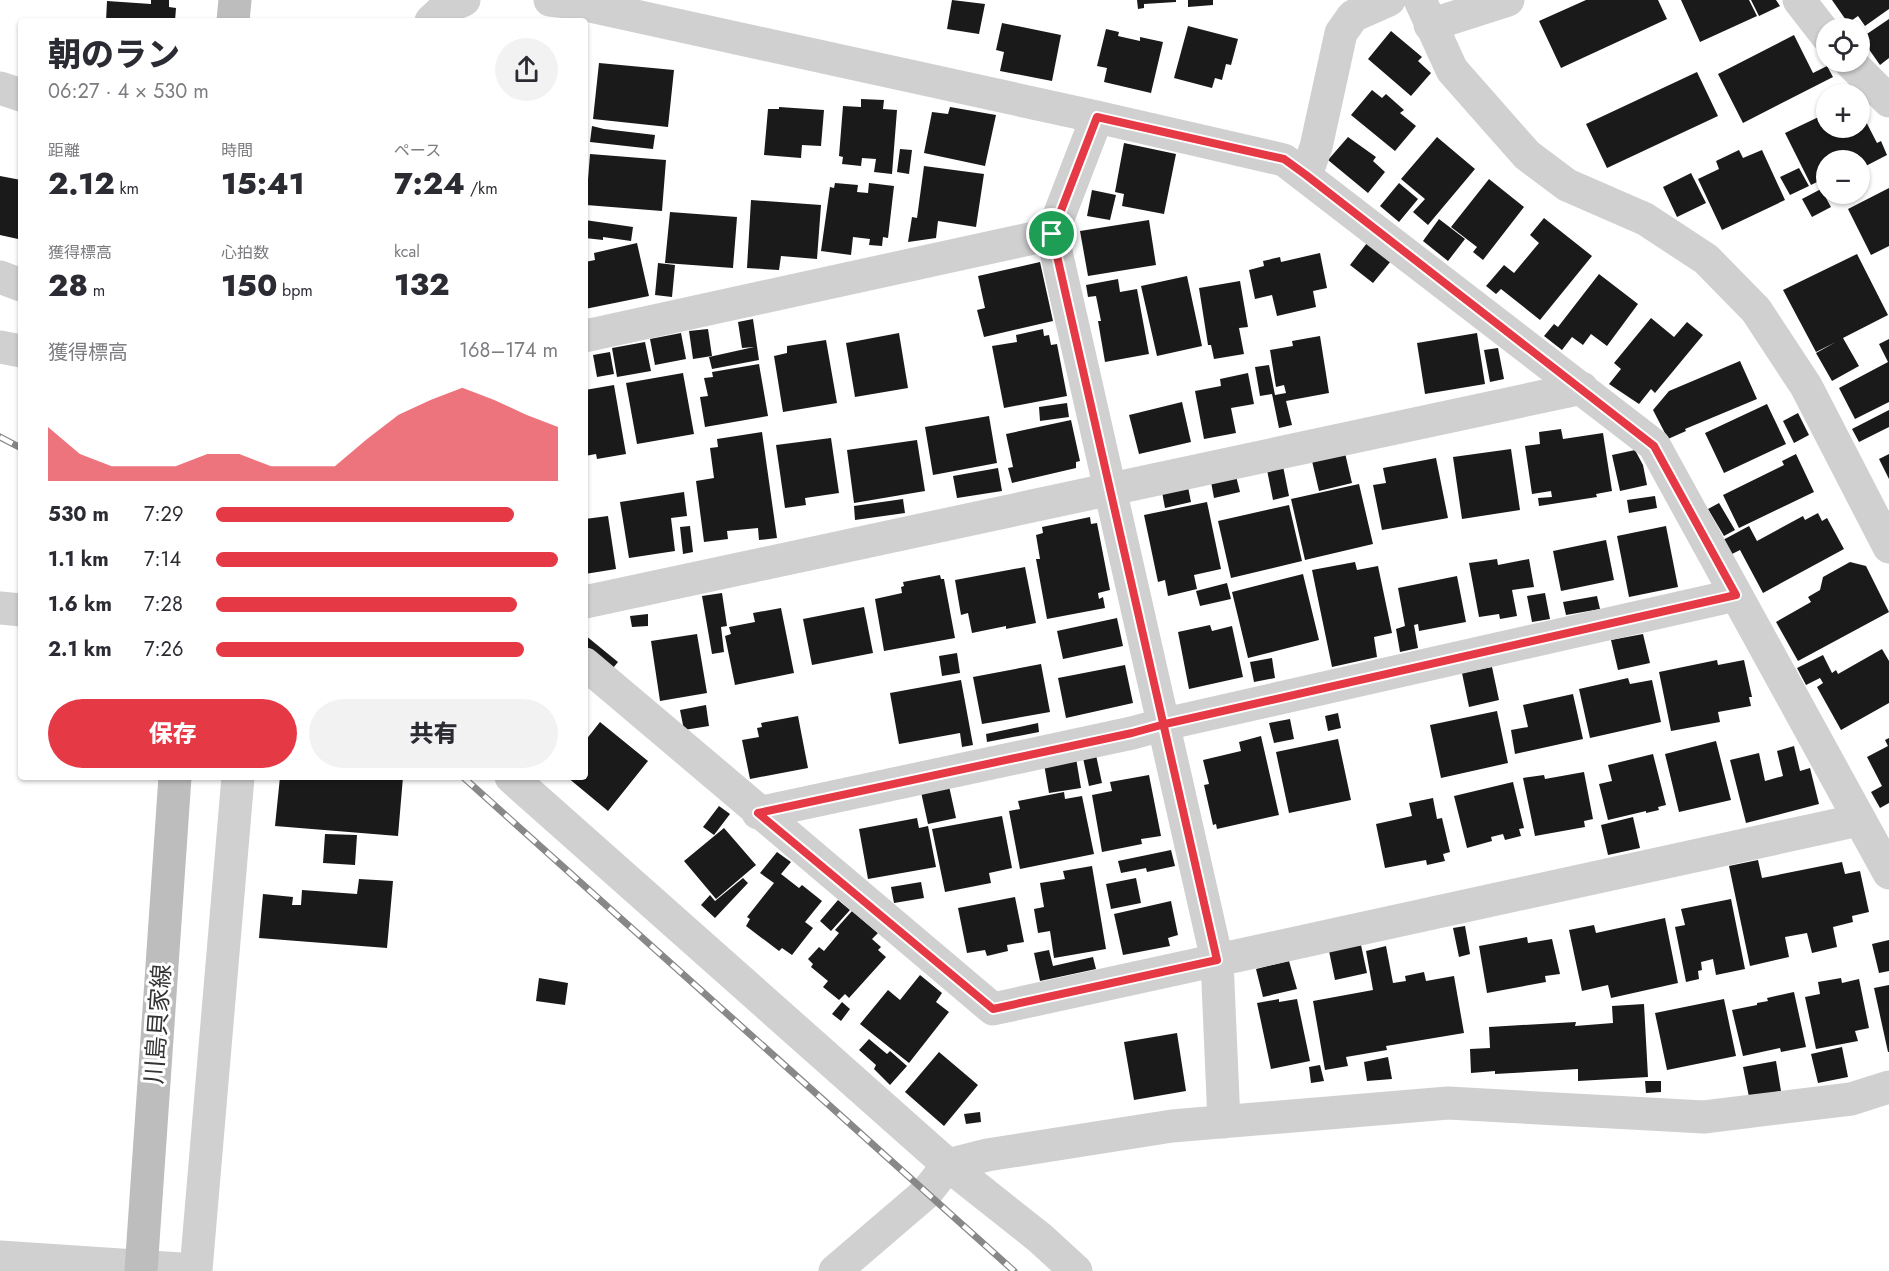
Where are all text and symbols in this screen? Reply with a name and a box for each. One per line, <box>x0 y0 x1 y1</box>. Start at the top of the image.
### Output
map controls <box>1816 18 1870 204</box>
button: locate <box>1816 18 1870 72</box>
text: 朝のラン <box>48 31 180 78</box>
button: share <box>495 38 558 101</box>
text: 06:27 · 4 × 530 m <box>48 77 209 106</box>
button: + <box>1816 84 1870 138</box>
text: 距離 <box>48 139 80 162</box>
text: 時間 <box>221 139 253 162</box>
text: ペース <box>394 139 441 162</box>
button: − <box>1816 150 1870 204</box>
text: 2.12 <box>48 162 115 205</box>
text: 15:41 <box>221 162 305 205</box>
text: 7:24 <box>394 162 465 205</box>
text: km <box>115 177 139 200</box>
text: /km <box>465 177 498 200</box>
pin <box>1026 208 1077 259</box>
icon: arrive <box>1035 217 1068 250</box>
text: kcal <box>394 240 420 263</box>
text: 獲得標高 <box>48 241 112 264</box>
text: 心拍数 <box>221 241 269 264</box>
text: 132 <box>394 263 450 306</box>
text: 28 <box>48 264 88 307</box>
text: 150 <box>221 264 277 307</box>
text: m <box>88 279 105 302</box>
text: bpm <box>277 279 313 302</box>
text: 168–174 m <box>459 336 558 365</box>
text: 獲得標高 <box>48 338 128 367</box>
text: 530 m <box>48 500 109 529</box>
text: 7:29 <box>144 500 183 529</box>
text: 1.1 km <box>48 545 109 574</box>
text: 7:14 <box>144 545 181 574</box>
text: 1.6 km <box>48 590 112 619</box>
text: 7:28 <box>144 590 183 619</box>
text: 2.1 km <box>48 635 112 664</box>
text: 7:26 <box>144 635 183 664</box>
button: 保存 <box>48 699 297 768</box>
button: 共有 <box>309 699 558 768</box>
street label: 川島貝家線 <box>136 963 179 1085</box>

